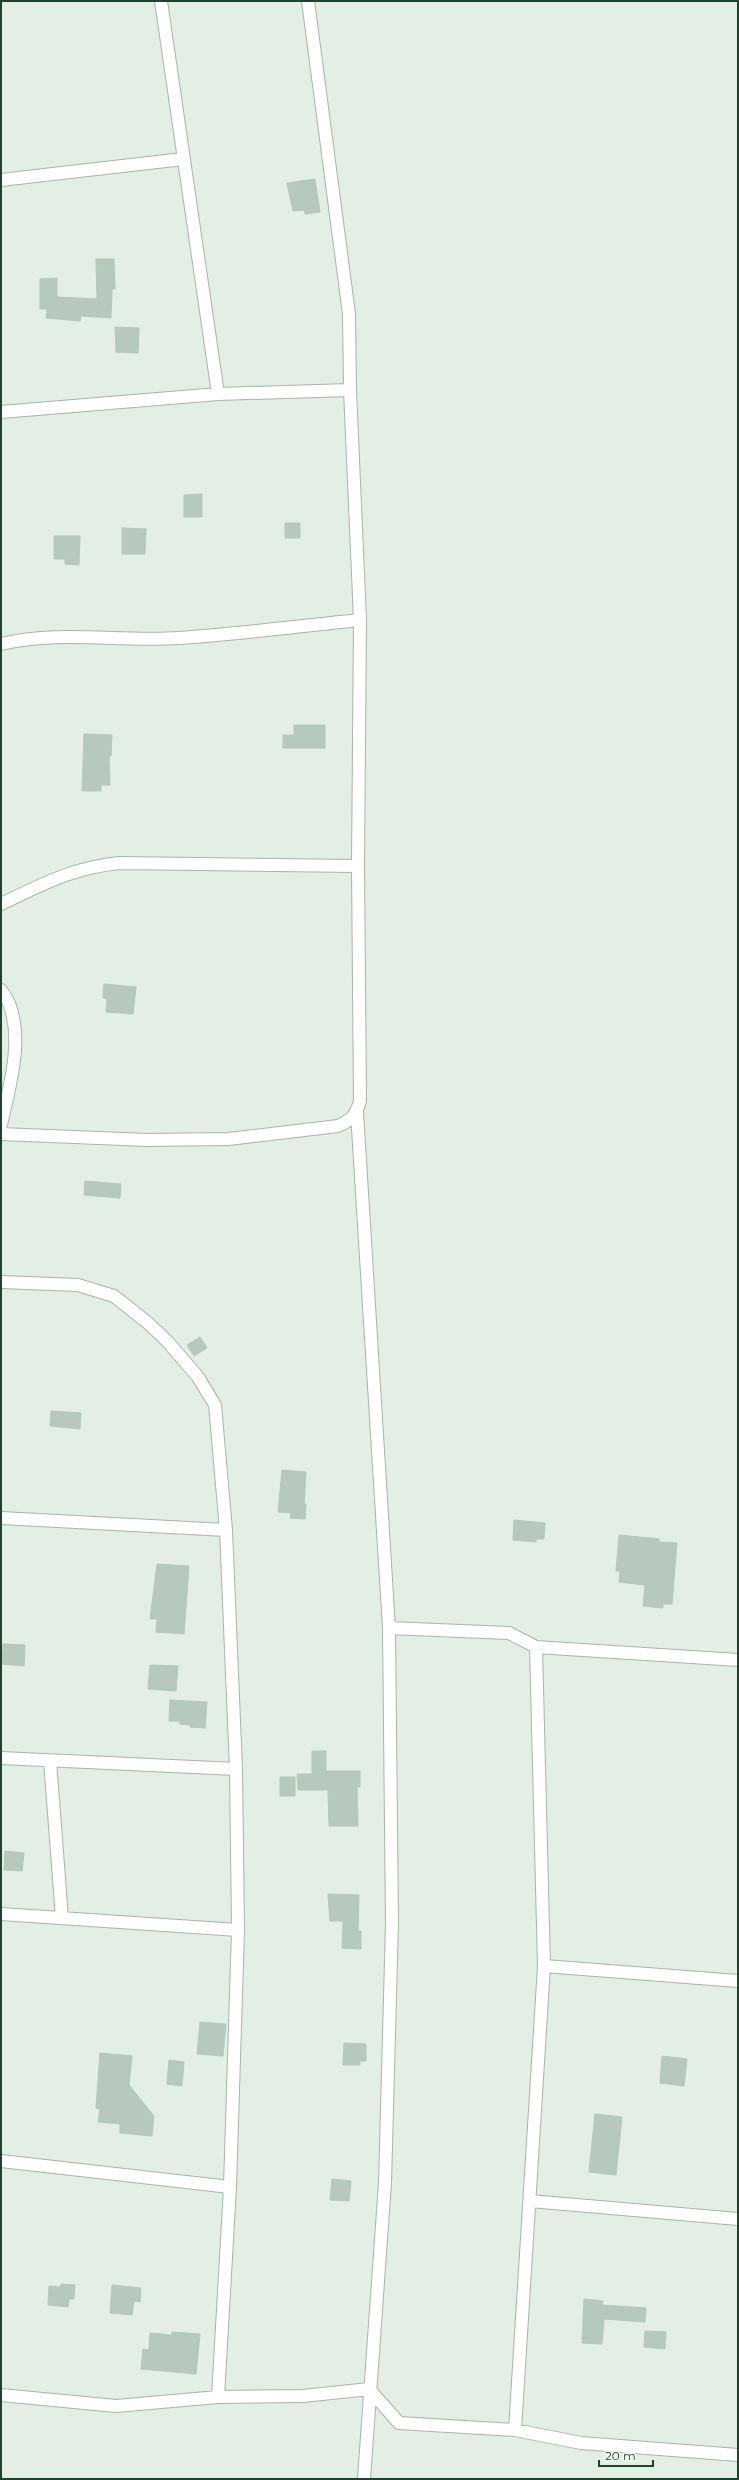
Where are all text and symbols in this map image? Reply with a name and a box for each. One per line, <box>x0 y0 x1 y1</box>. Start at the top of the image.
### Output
scale bar <box>599 2442 653 2468</box>
text: 20 m <box>605 2448 636 2463</box>

